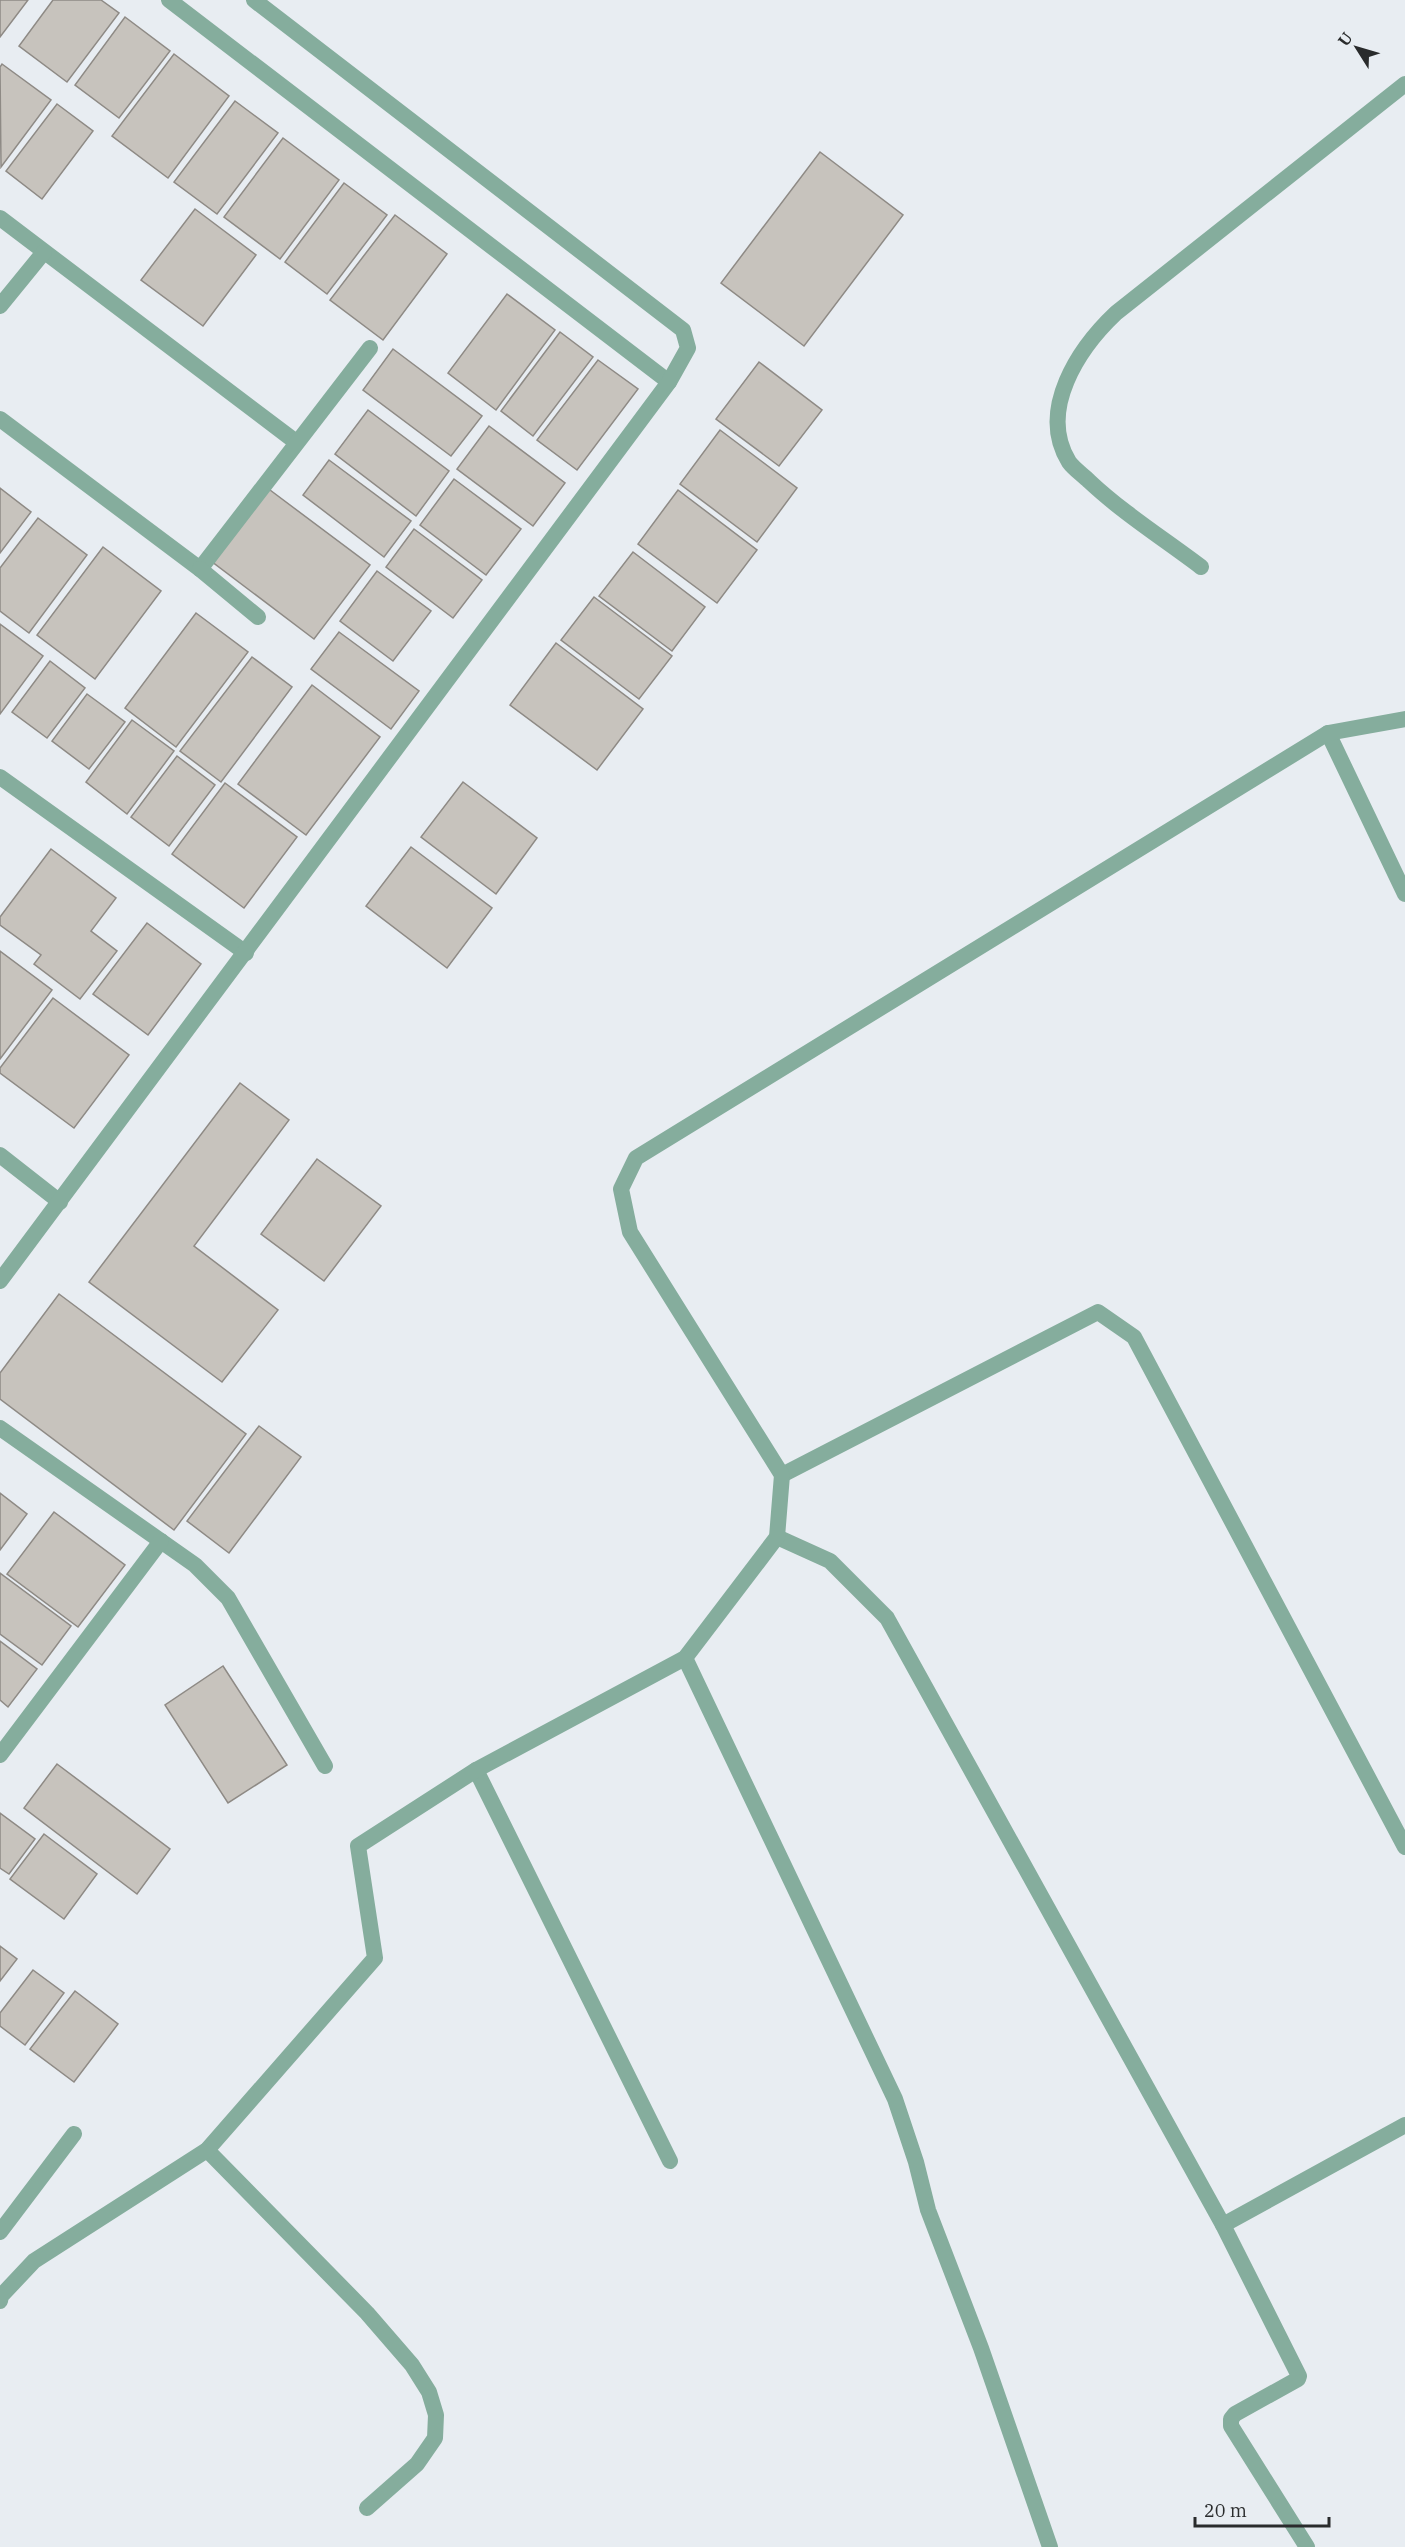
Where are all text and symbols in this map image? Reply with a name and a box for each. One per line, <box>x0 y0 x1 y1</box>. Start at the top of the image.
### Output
north arrow <box>1327 18 1387 78</box>
text: U <box>1333 28 1357 50</box>
scale bar <box>1195 2490 1328 2528</box>
text: 20 m <box>1204 2499 1247 2522</box>

